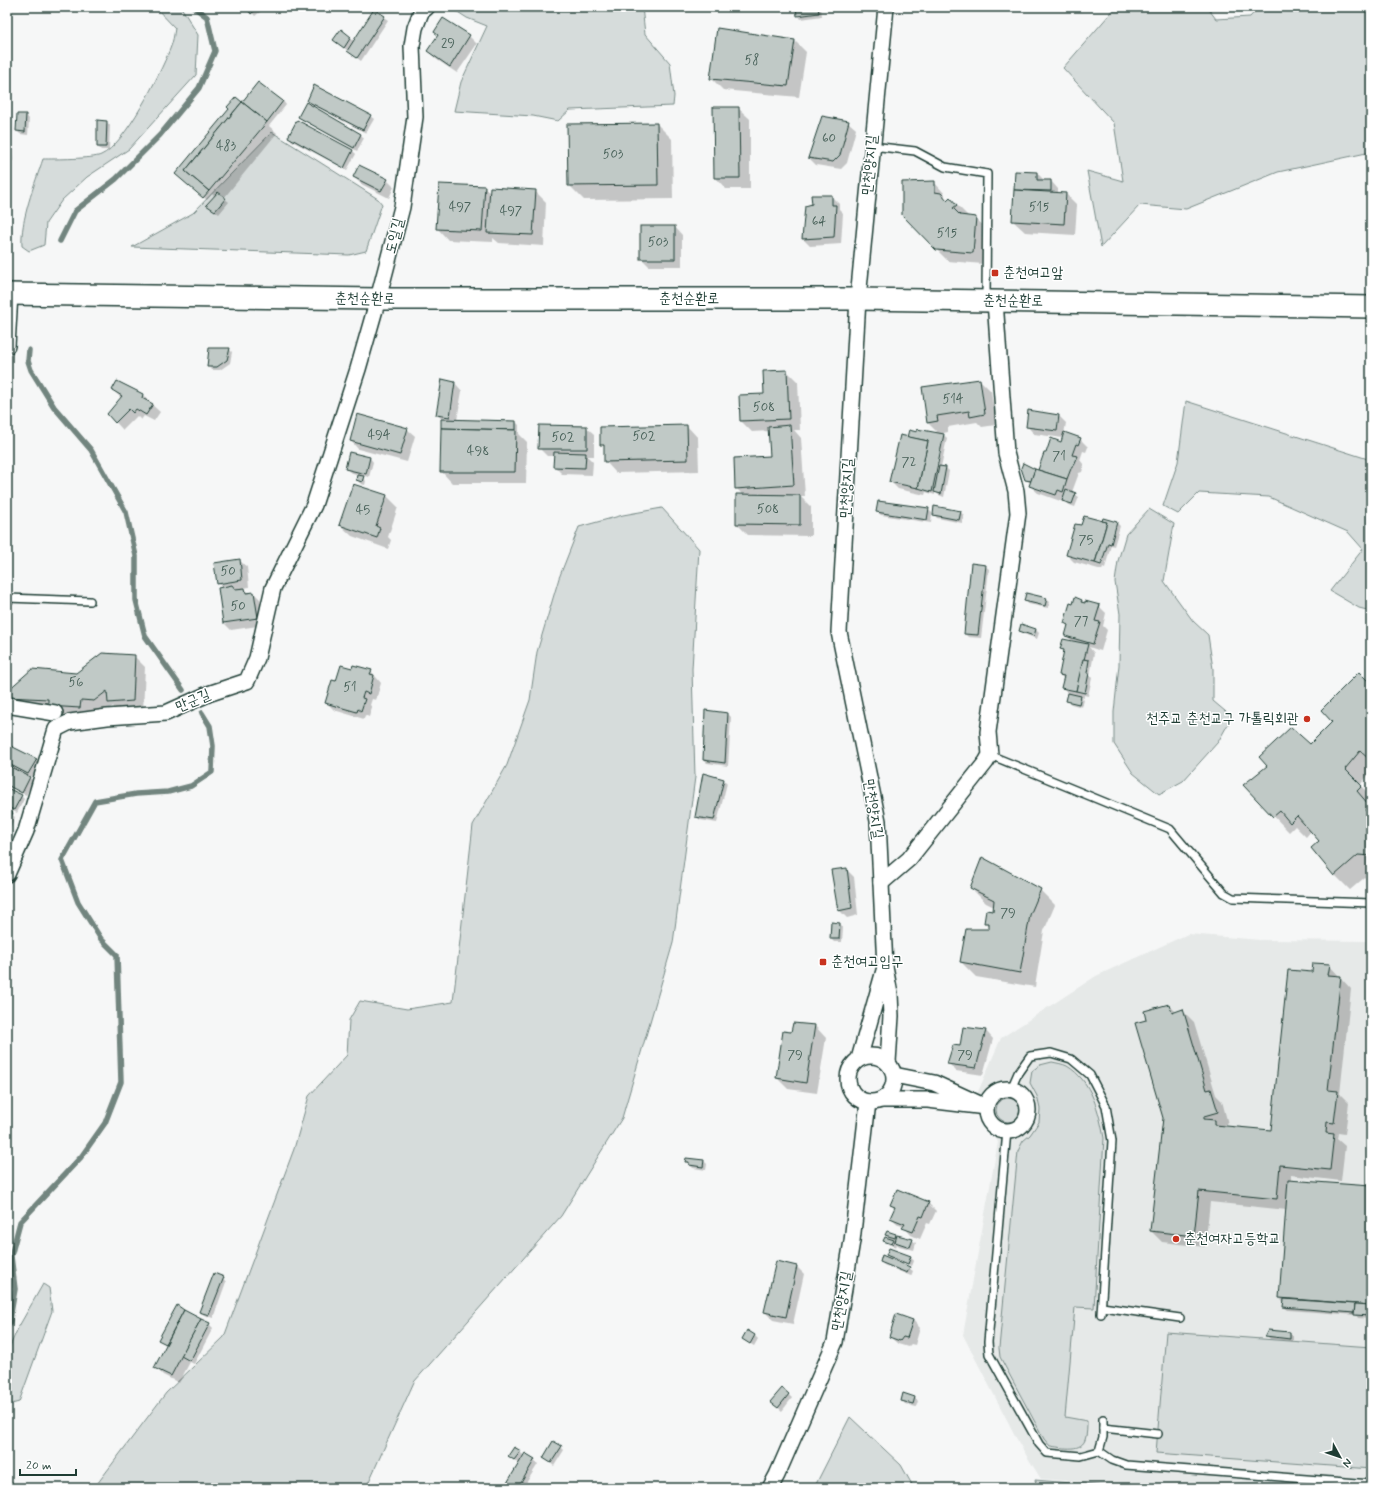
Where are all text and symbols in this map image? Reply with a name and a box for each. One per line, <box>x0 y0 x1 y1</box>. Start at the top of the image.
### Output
house number: 29 <box>441 35 455 52</box>
house number: 58 <box>745 52 759 69</box>
house number: 60 <box>822 130 836 147</box>
street label: 만천양지길 <box>857 134 883 196</box>
house number: 483 <box>216 138 237 155</box>
house number: 503 <box>603 146 624 163</box>
house number: 497 <box>449 199 471 216</box>
house number: 515 <box>1029 199 1049 216</box>
house number: 497 <box>500 203 522 220</box>
house number: 64 <box>812 213 826 230</box>
street label: 도일길 <box>381 216 409 256</box>
house number: 515 <box>937 225 957 242</box>
house number: 503 <box>648 234 669 251</box>
place label: 춘천여고앞 <box>1003 263 1063 283</box>
marker: 춘천여고앞 <box>990 268 1000 278</box>
street label: 춘천순환로 <box>335 288 395 310</box>
street label: 춘천순환로 <box>659 289 719 309</box>
street label: 춘천순환로 <box>983 290 1043 312</box>
house number: 514 <box>942 391 964 408</box>
house number: 508 <box>753 399 775 416</box>
house number: 494 <box>368 427 391 444</box>
house number: 502 <box>633 428 656 445</box>
house number: 502 <box>552 429 575 446</box>
house number: 498 <box>467 443 489 460</box>
house number: 71 <box>1052 448 1066 465</box>
house number: 72 <box>902 454 917 471</box>
street label: 만천양지길 <box>835 457 859 519</box>
house number: 508 <box>757 501 779 518</box>
house number: 45 <box>356 502 370 519</box>
house number: 75 <box>1079 532 1093 549</box>
house number: 50 <box>220 563 236 580</box>
house number: 50 <box>230 598 246 615</box>
house number: 77 <box>1074 613 1089 630</box>
house number: 56 <box>69 674 84 691</box>
house number: 51 <box>343 679 357 696</box>
street label: 만군길 <box>172 685 214 717</box>
place label: 천주교 춘천교구 가톨릭회관 <box>1146 709 1299 729</box>
marker: 천주교 춘천교구 가톨릭회관 <box>1302 714 1312 724</box>
street label: 만천양지길 <box>858 778 888 840</box>
house number: 79 <box>1000 905 1016 922</box>
place label: 춘천여고입구 <box>831 952 903 972</box>
marker: 춘천여고입구 <box>818 957 828 967</box>
house number: 79 <box>787 1047 803 1064</box>
house number: 79 <box>957 1047 973 1064</box>
place label: 춘천여자고등학교 <box>1184 1229 1281 1249</box>
marker: 춘천여자고등학교 <box>1171 1234 1181 1244</box>
street label: 만천양지길 <box>827 1270 857 1332</box>
north arrow <box>1320 1437 1360 1477</box>
scale bar <box>20 1451 76 1477</box>
text: N <box>1339 1455 1355 1470</box>
text: 20 m <box>26 1458 52 1474</box>

